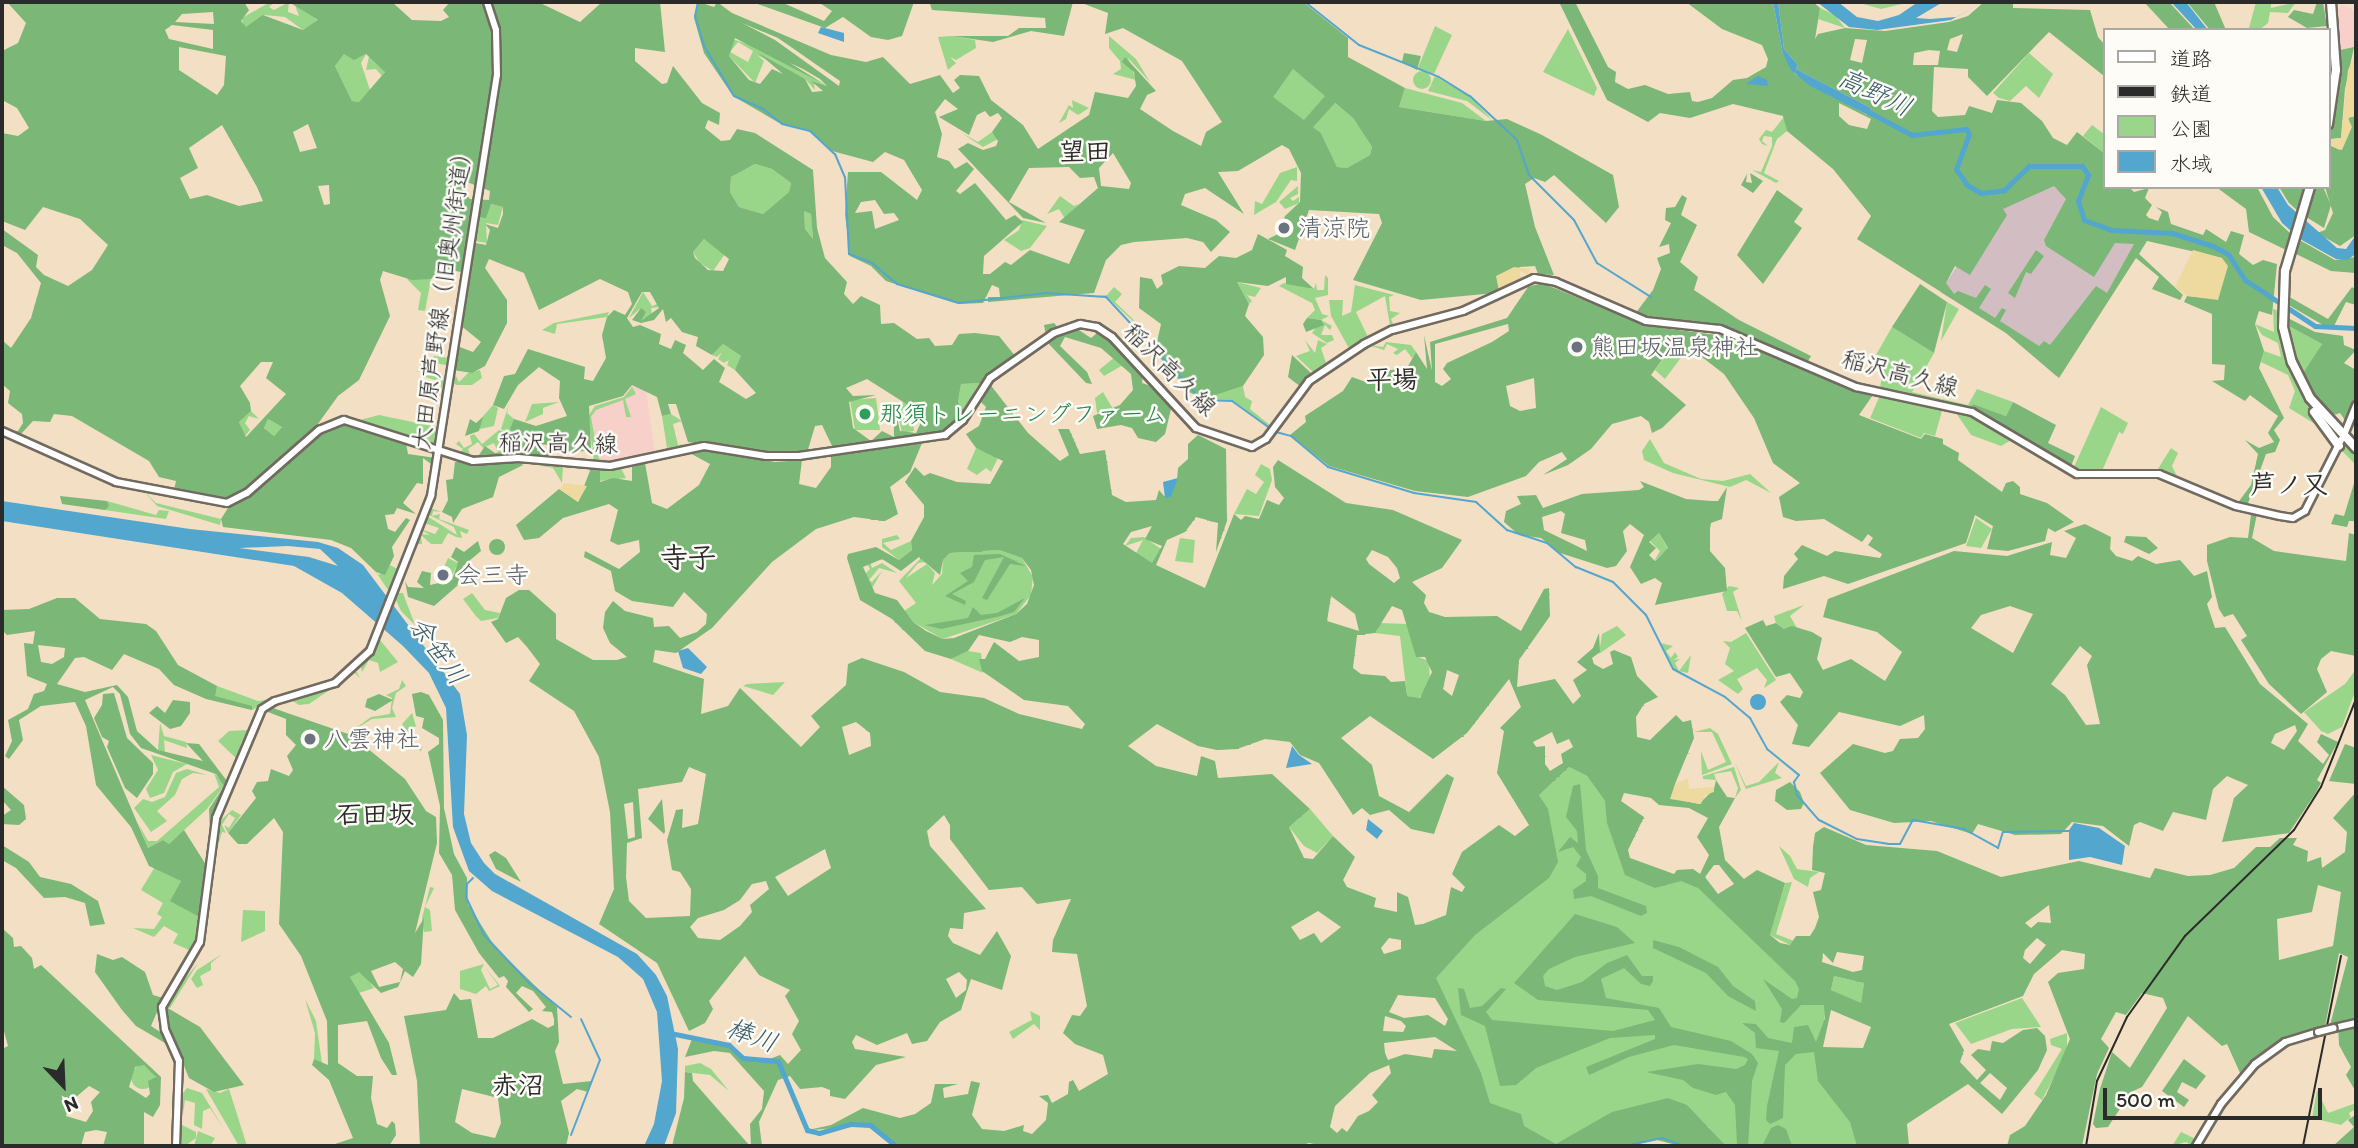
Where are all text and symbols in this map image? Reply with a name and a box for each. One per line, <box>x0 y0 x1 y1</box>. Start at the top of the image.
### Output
legend <box>2102 28 2330 189</box>
text: 道路 <box>2170 46 2212 71</box>
water label: 高野川 <box>1833 62 1917 124</box>
text: 鉄道 <box>2170 81 2212 106</box>
text: 公園 <box>2170 116 2212 141</box>
district label: 望田 <box>1059 136 1111 168</box>
street label: 大田原芦野線（旧奥州街道） <box>406 139 478 451</box>
text: 水域 <box>2170 151 2212 176</box>
place label: 清涼院 <box>1298 214 1370 242</box>
marker: 清涼院 <box>1276 220 1292 236</box>
street label: 稲沢高久線 <box>1117 316 1223 422</box>
place label: 熊田坂温泉神社 <box>1591 333 1759 361</box>
marker: 熊田坂温泉神社 <box>1569 339 1585 355</box>
street label: 稲沢高久線 <box>1838 344 1962 402</box>
district label: 平場 <box>1366 364 1418 396</box>
place label: 那須トレーニングファーム <box>879 400 1168 428</box>
marker: 那須トレーニングファーム <box>857 406 873 422</box>
street label: 稲沢高久線 <box>498 428 618 458</box>
district label: 芦ノ又 <box>2250 469 2328 501</box>
district label: 寺子 <box>660 540 716 574</box>
place label: 会三寺 <box>457 561 529 589</box>
marker: 会三寺 <box>435 567 451 583</box>
water label: 余笹川 <box>402 610 474 692</box>
place label: 八雲神社 <box>324 725 420 753</box>
marker: 八雲神社 <box>302 731 318 747</box>
district label: 石田坂 <box>336 799 414 831</box>
water label: 棒川 <box>722 1012 782 1060</box>
north arrow <box>28 1050 98 1120</box>
district label: 赤沼 <box>492 1070 544 1102</box>
scale bar <box>2106 1074 2325 1118</box>
text: 500 m <box>2116 1087 2175 1112</box>
text: N <box>61 1092 82 1118</box>

